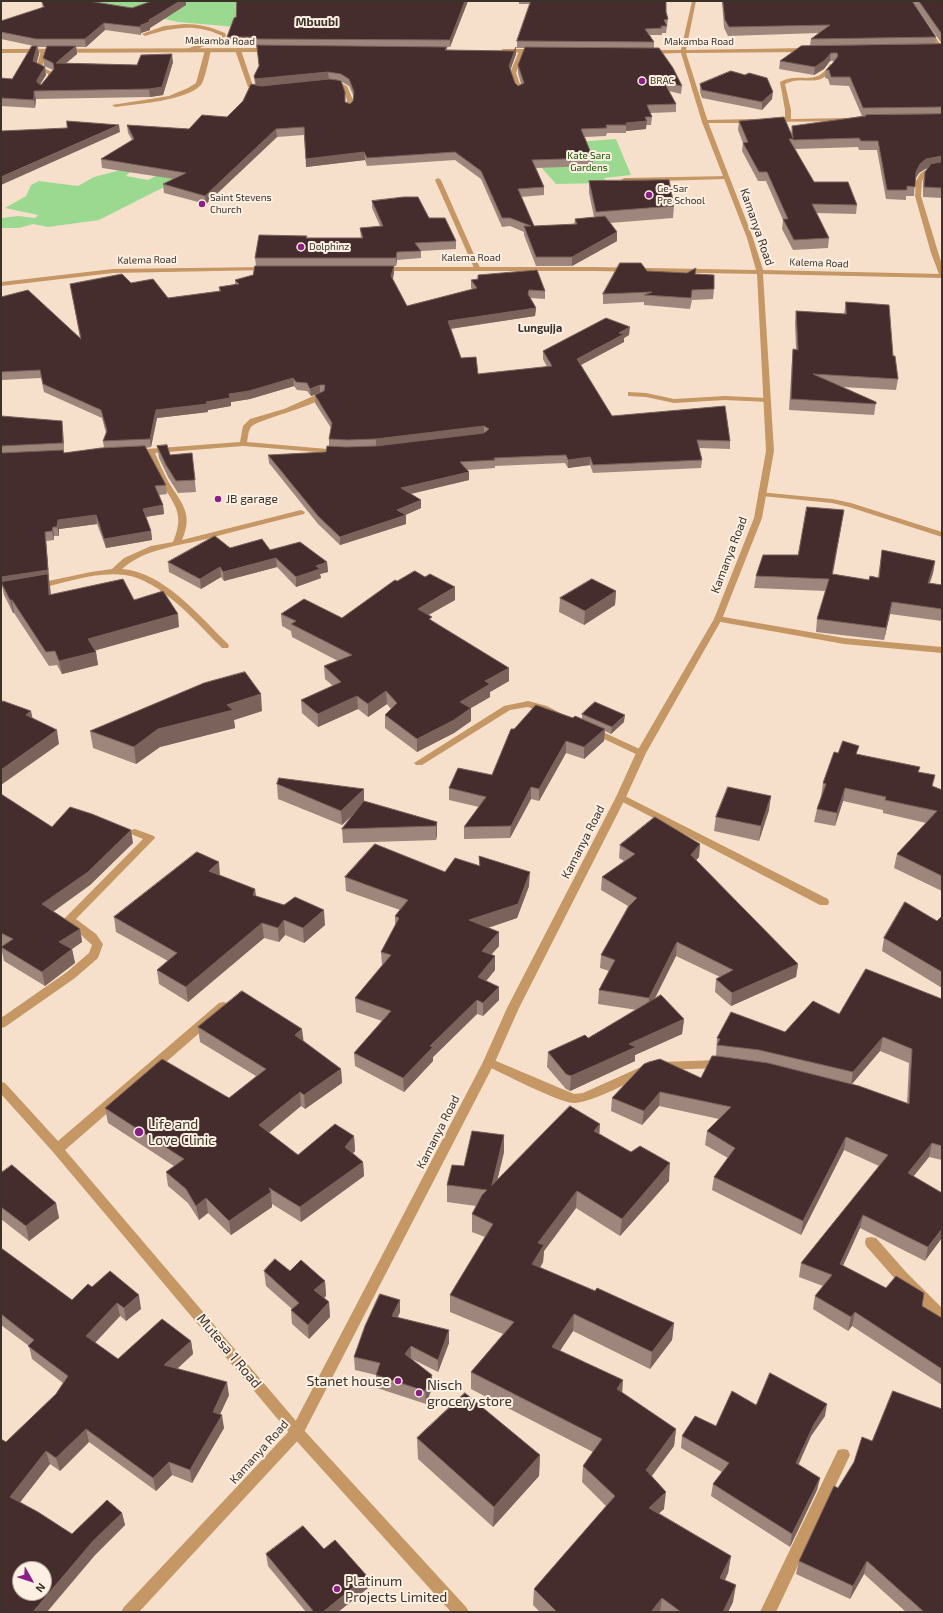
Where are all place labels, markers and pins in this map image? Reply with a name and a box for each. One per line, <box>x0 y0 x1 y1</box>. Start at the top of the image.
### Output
place label: BRAC <box>650 75 674 87</box>
marker: BRAC <box>637 76 647 86</box>
place label: Ge-Sar Pre School <box>657 183 705 206</box>
marker: Ge-Sar Pre School <box>644 190 654 200</box>
place label: Saint Stevens Church <box>210 192 272 216</box>
marker: Saint Stevens Church <box>197 199 207 209</box>
place label: Dolphinz <box>309 241 349 253</box>
marker: Dolphinz <box>296 242 306 252</box>
place label: JB garage <box>226 492 278 506</box>
marker: JB garage <box>213 494 223 504</box>
place label: Life and Love Clinic <box>148 1116 215 1148</box>
marker: Life and Love Clinic <box>133 1126 145 1138</box>
place label: Stanet house <box>306 1373 390 1389</box>
marker: Stanet house <box>393 1376 403 1386</box>
place label: Nisch grocery store <box>427 1377 512 1410</box>
marker: Nisch grocery store <box>414 1388 424 1398</box>
place label: Platinum Projects Limited <box>345 1573 447 1606</box>
marker: Platinum Projects Limited <box>332 1584 342 1594</box>

